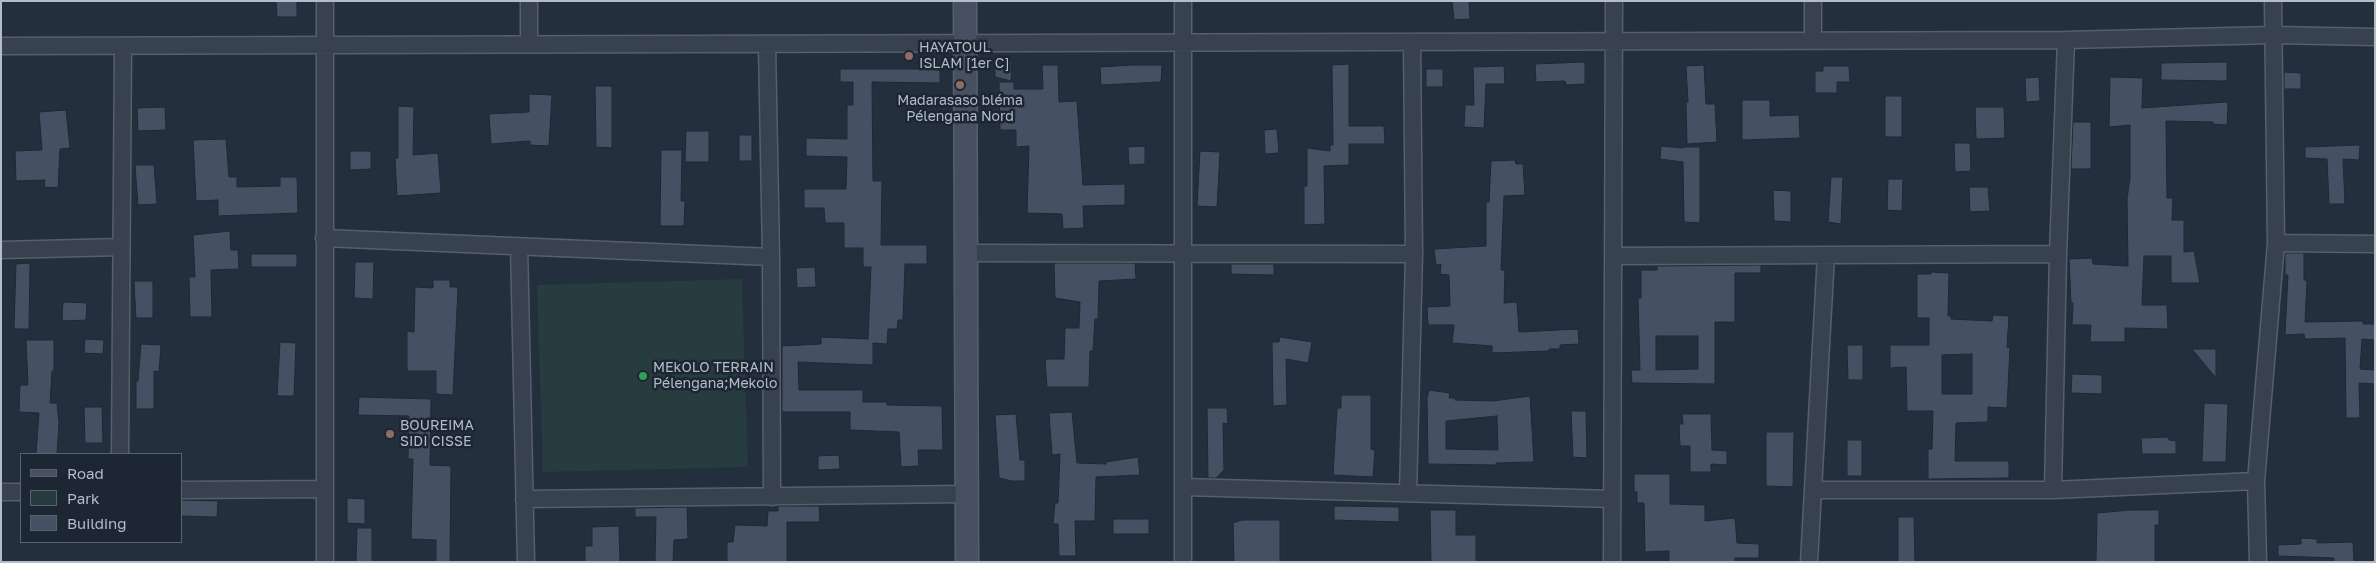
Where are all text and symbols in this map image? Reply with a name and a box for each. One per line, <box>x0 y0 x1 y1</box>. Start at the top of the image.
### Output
place label: HAYATOUL ISLAM [1er C] <box>919 40 1010 72</box>
marker: HAYATOUL ISLAM [1er C] <box>903 50 915 62</box>
marker: Madarasaso bléma Pélengana Nord <box>954 79 966 91</box>
place label: Madarasaso bléma Pélengana Nord <box>897 93 1023 125</box>
place label: MEkOLO TERRAIN Pélengana;Mekolo <box>653 360 777 392</box>
marker: MEkOLO TERRAIN Pélengana;Mekolo <box>637 370 649 382</box>
place label: BOUREIMA SIDI CISSE <box>400 418 474 451</box>
marker: BOUREIMA SIDI CISSE <box>384 428 396 440</box>
legend <box>20 453 182 543</box>
text: Road <box>67 464 104 482</box>
text: Park <box>67 489 99 507</box>
text: Building <box>67 514 127 532</box>

